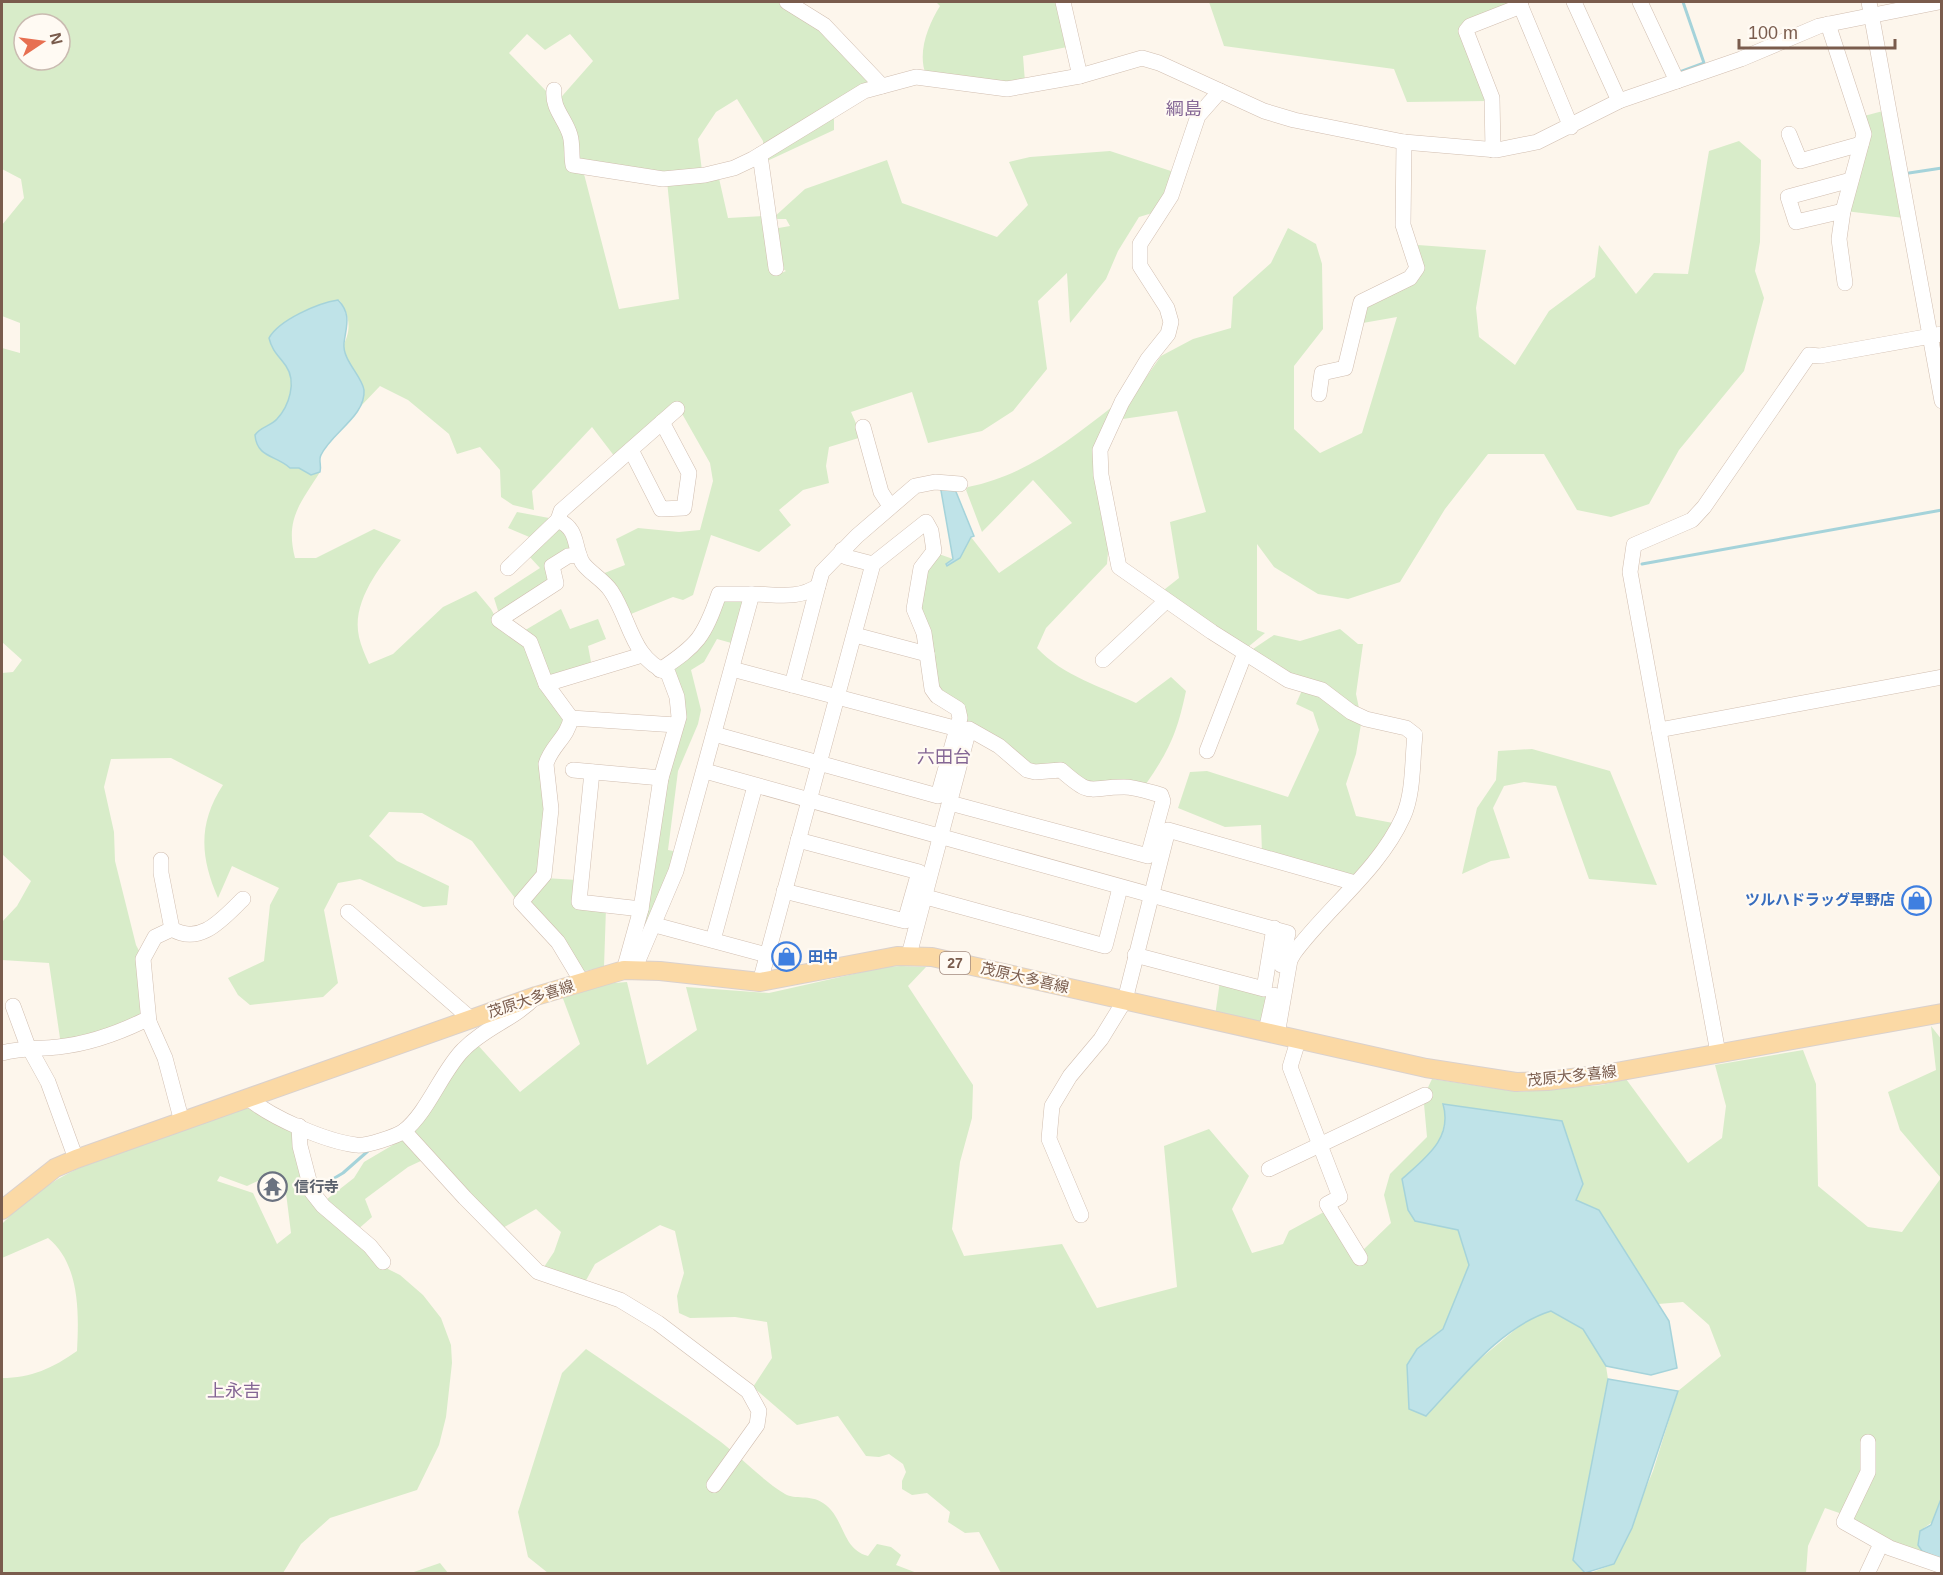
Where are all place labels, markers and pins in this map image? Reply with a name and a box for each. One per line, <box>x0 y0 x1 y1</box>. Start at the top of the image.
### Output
shop icon: ツルハドラッグ早野店 <box>1900 884 1932 916</box>
place label: ツルハドラッグ早野店 <box>1745 891 1895 908</box>
shop icon: 田中 <box>771 941 803 973</box>
place label: 田中 <box>808 948 838 965</box>
temple icon: 信行寺 <box>257 1171 289 1203</box>
place label: 信行寺 <box>294 1178 339 1195</box>

